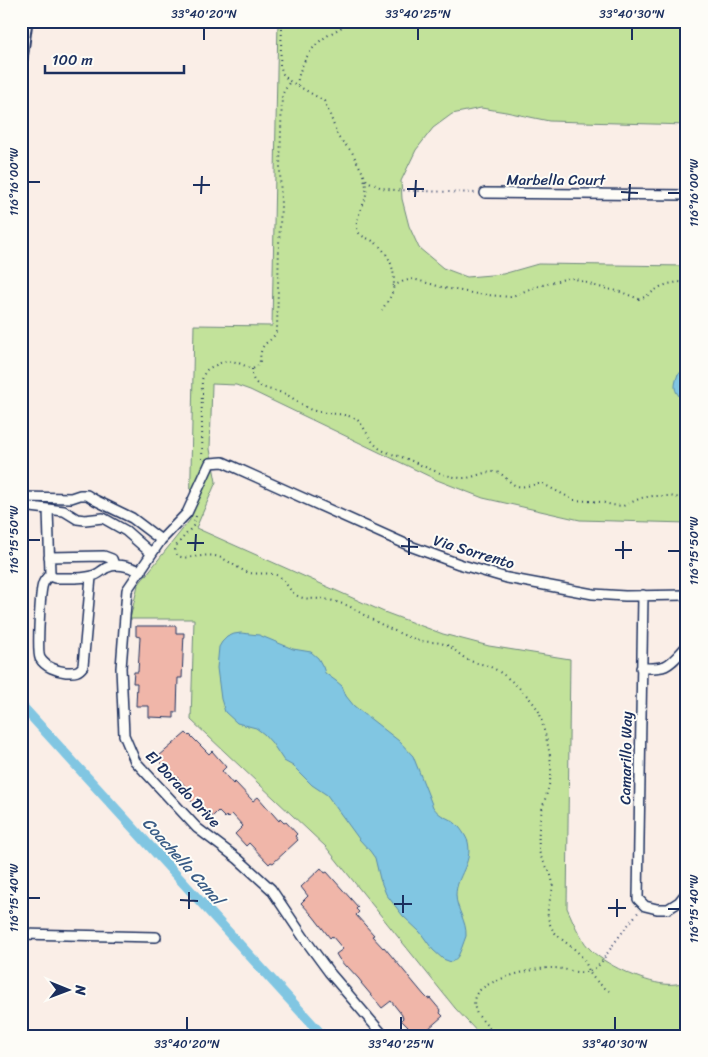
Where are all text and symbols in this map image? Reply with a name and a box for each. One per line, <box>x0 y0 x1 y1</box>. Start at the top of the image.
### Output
text: 33°40'20"N <box>171 3 238 25</box>
text: 33°40'25"N <box>385 3 451 25</box>
text: 33°40'30"N <box>599 3 665 25</box>
scale bar <box>45 42 184 74</box>
text: 100 m <box>52 47 93 73</box>
text: 116°16'00"W <box>3 147 25 216</box>
text: 116°16'00"W <box>683 158 705 227</box>
street label: Marbella Court <box>507 167 606 193</box>
text: 116°15'50"W <box>3 505 25 574</box>
text: 116°15'50"W <box>683 516 705 585</box>
street label: Via Sorrento <box>430 527 518 577</box>
street label: Camarillo Way <box>612 711 640 805</box>
street label: El Dorado Drive <box>139 744 227 834</box>
water label: Coachella Canal <box>135 810 233 914</box>
text: 116°15'40"W <box>3 863 25 932</box>
text: 116°15'40"W <box>683 874 705 943</box>
north arrow <box>42 964 92 1014</box>
text: N <box>68 984 93 996</box>
text: 33°40'20"N <box>154 1033 221 1055</box>
text: 33°40'25"N <box>368 1033 434 1055</box>
text: 33°40'30"N <box>582 1033 648 1055</box>

